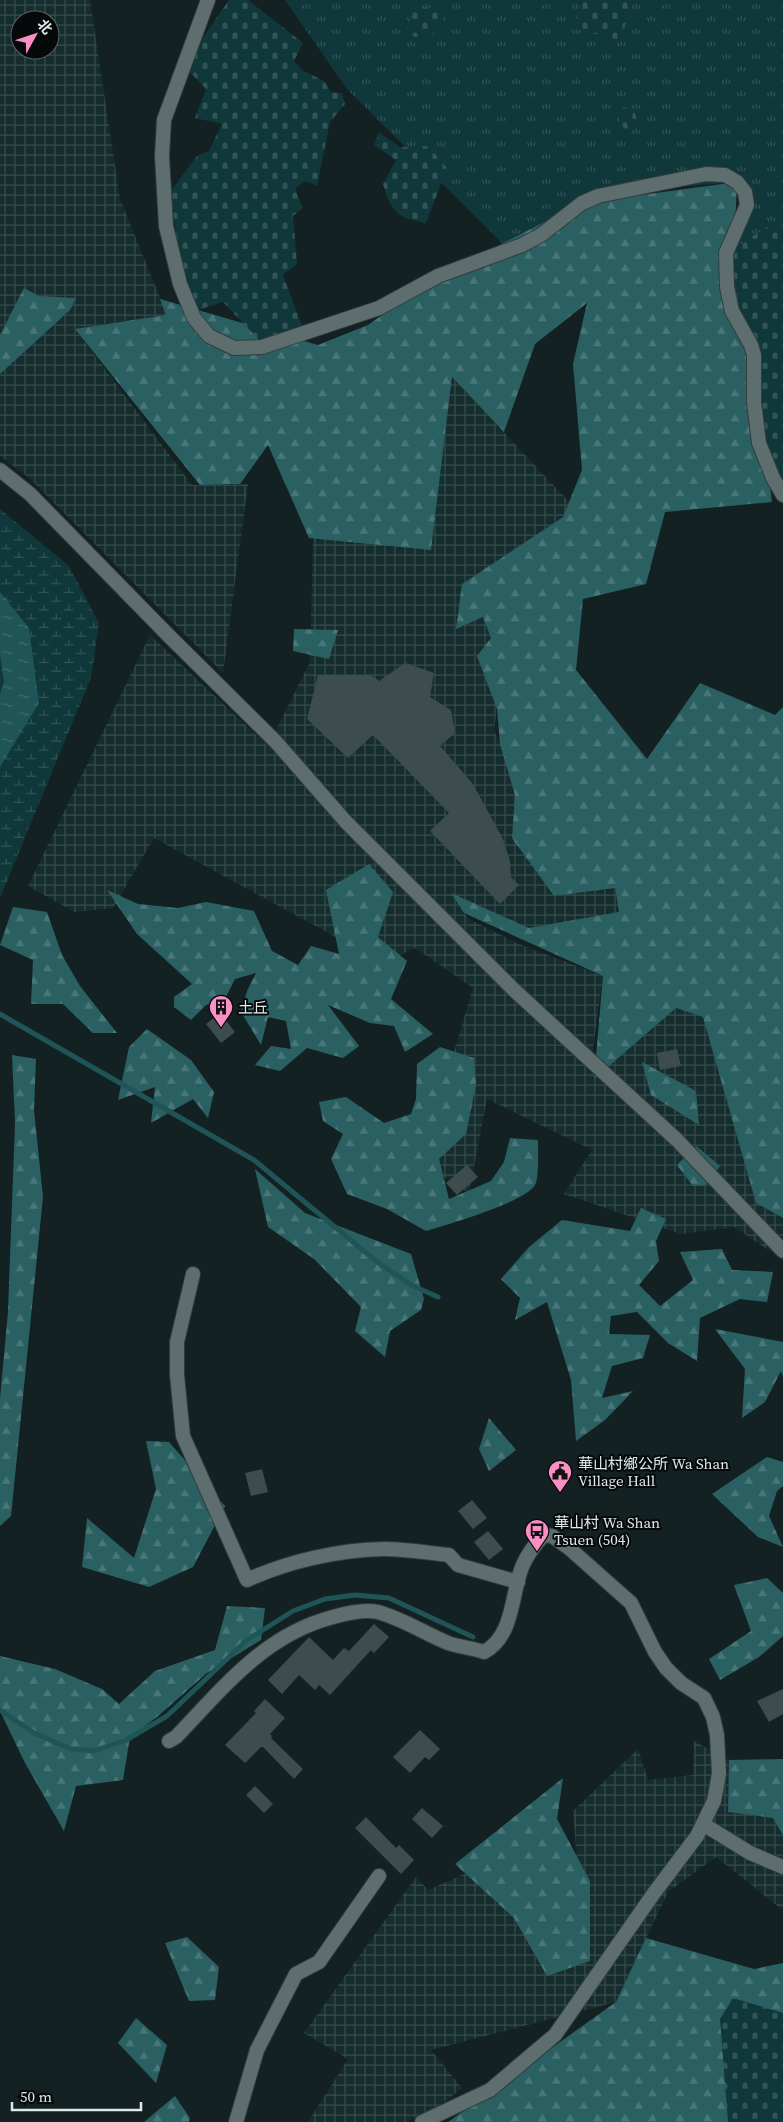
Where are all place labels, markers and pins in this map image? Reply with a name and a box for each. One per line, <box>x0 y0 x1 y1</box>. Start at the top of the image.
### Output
building icon: 土丘 <box>208 994 234 1028</box>
place label: 土丘 <box>238 997 268 1018</box>
place label: 華山村鄉公所 Wa Shan Village Hall <box>578 1453 729 1491</box>
public building icon: 華山村鄉公所 Wa Shan Village Hall <box>547 1459 573 1493</box>
place label: 華山村 Wa Shan Tsuen (504) <box>554 1512 660 1550</box>
bus stop icon: 華山村 Wa Shan Tsuen (504) <box>524 1518 550 1552</box>

